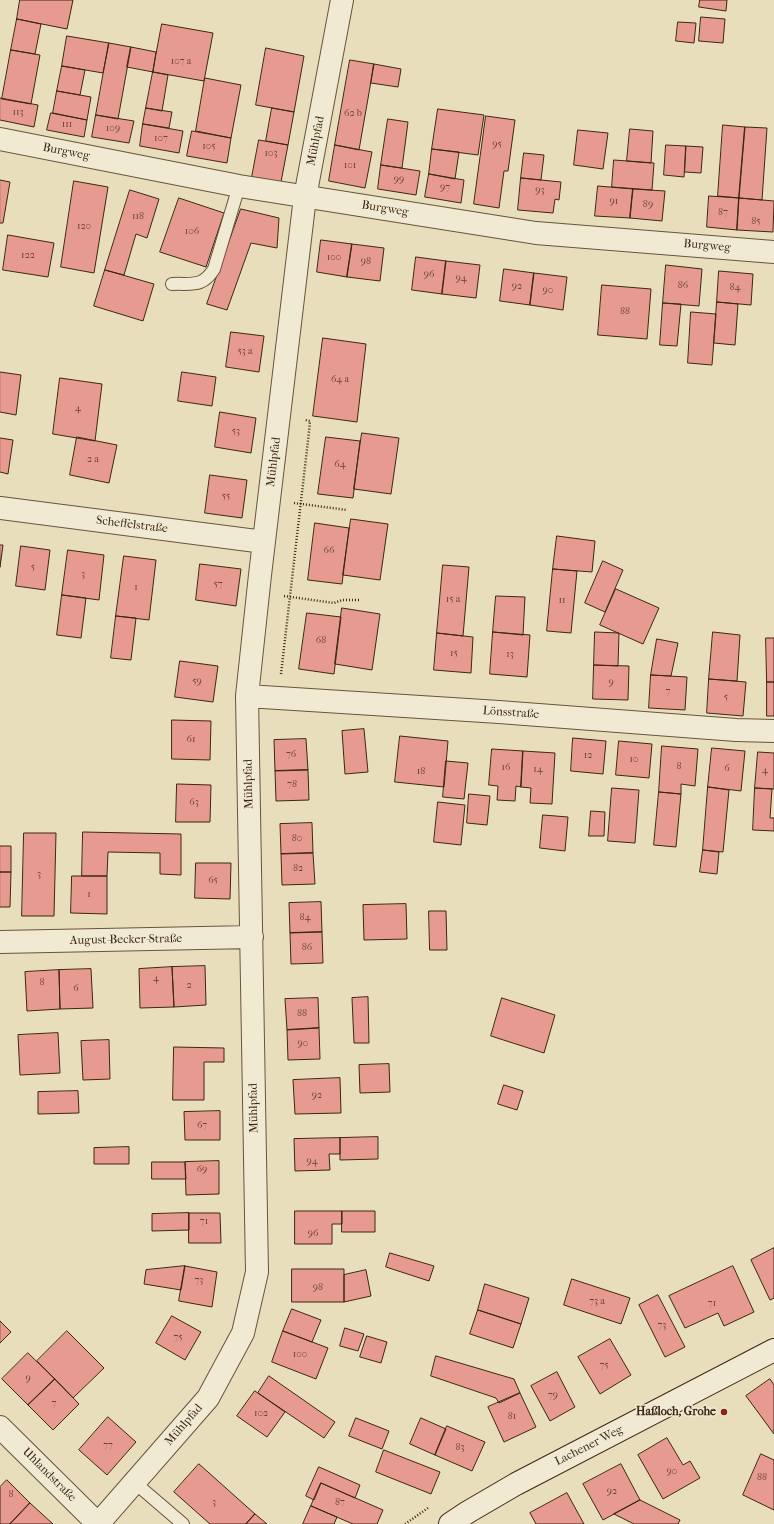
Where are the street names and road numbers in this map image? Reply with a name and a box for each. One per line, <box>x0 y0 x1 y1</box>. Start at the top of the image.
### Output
street label: Mühlpfad <box>304 115 328 167</box>
street label: Burgweg <box>41 140 91 164</box>
street label: Burgweg <box>360 198 410 220</box>
street label: Burgweg <box>683 237 731 255</box>
street label: Mühlpfad <box>264 436 284 488</box>
street label: Scheffelstraße <box>95 513 169 537</box>
street label: Lönsstraße <box>482 704 540 722</box>
street label: Mühlpfad <box>241 759 257 809</box>
street label: August-Becker-Straße <box>70 932 182 948</box>
street label: Mühlpfad <box>246 1083 262 1133</box>
street label: Mühlpfad <box>162 1401 206 1449</box>
street label: Lachener Weg <box>553 1423 625 1469</box>
street label: Uhlandstraße <box>19 1445 79 1505</box>

